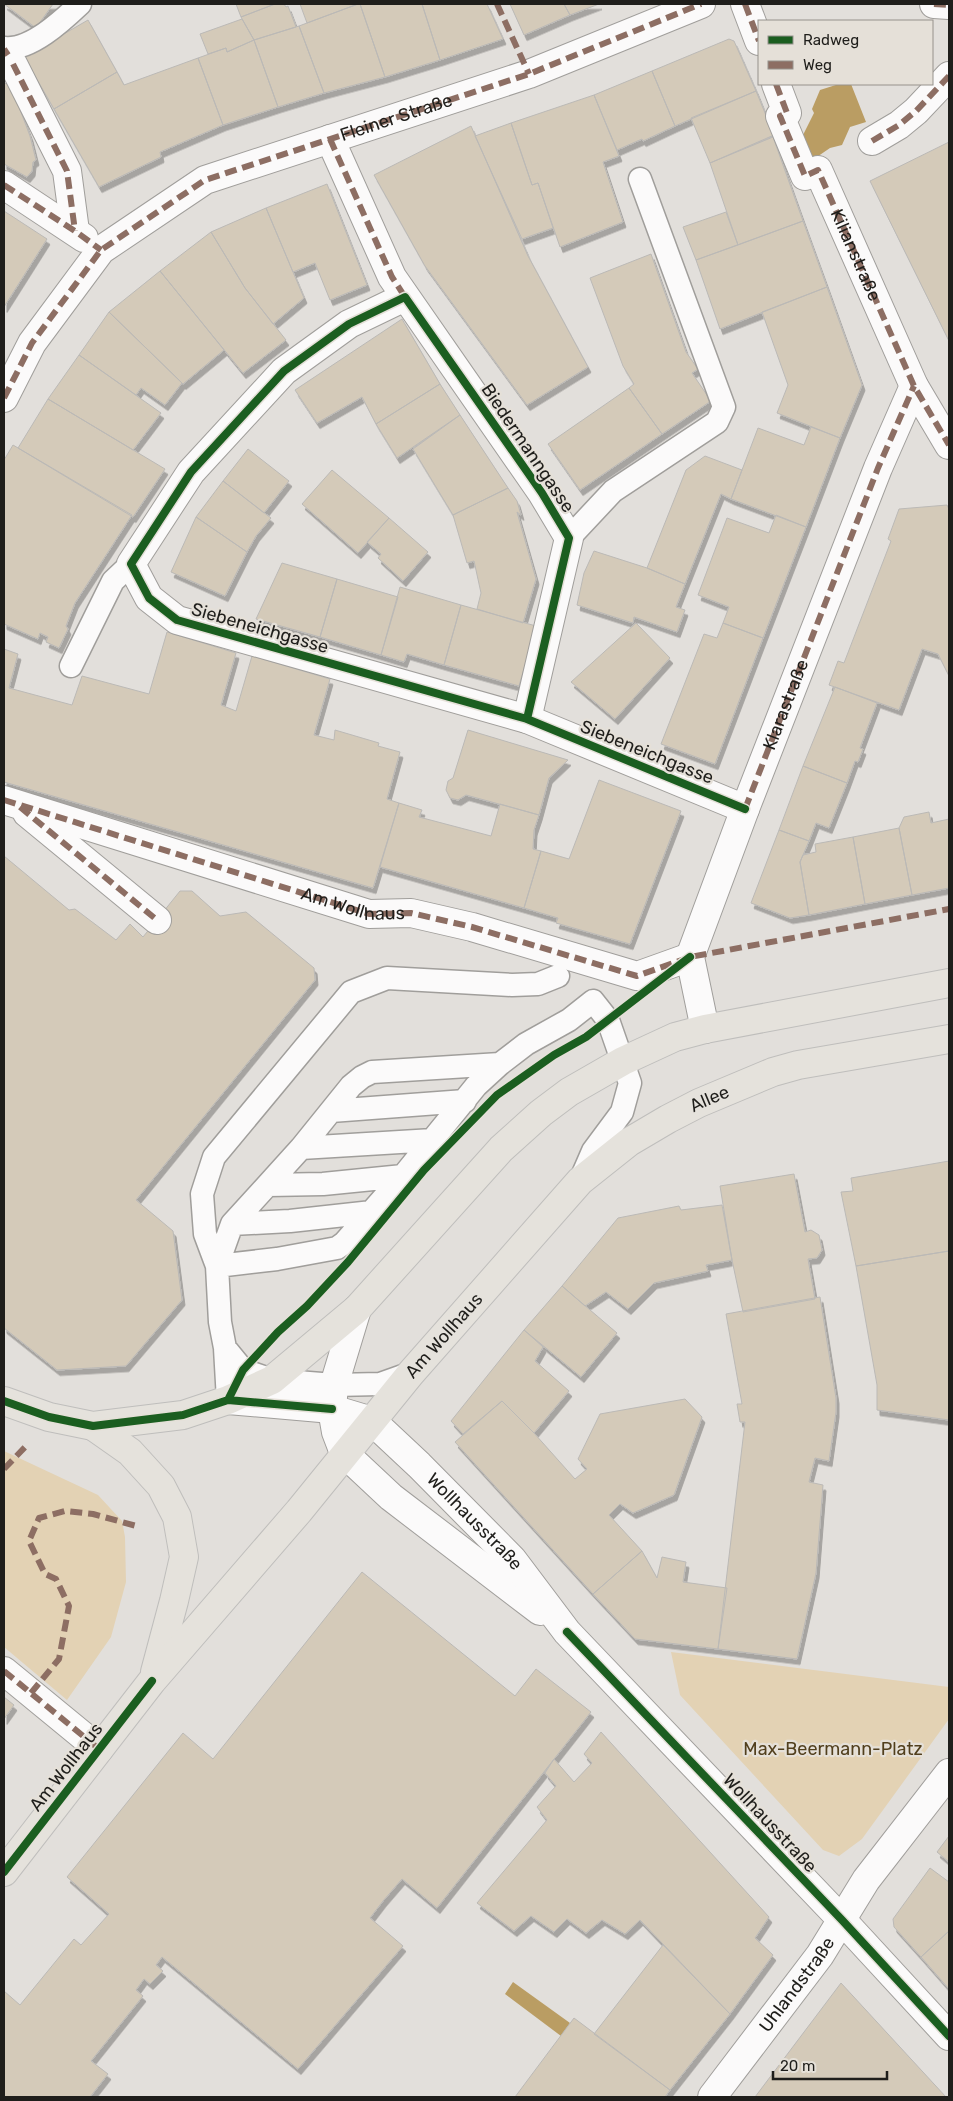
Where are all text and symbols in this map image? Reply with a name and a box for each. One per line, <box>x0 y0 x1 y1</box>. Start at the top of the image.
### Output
legend <box>758 20 933 85</box>
text: Radweg <box>803 31 859 49</box>
text: Weg <box>803 56 832 74</box>
street label: Fleiner Straße <box>337 89 455 146</box>
street label: Kilianstraße <box>826 206 886 304</box>
street label: Biedermanngasse <box>477 379 579 517</box>
street label: Siebeneichgasse <box>189 598 331 658</box>
street label: Klarastraße <box>758 656 813 753</box>
street label: Siebeneichgasse <box>577 715 717 789</box>
street label: Am Wollhaus <box>298 882 405 925</box>
street label: Allee <box>686 1081 733 1117</box>
street label: Am Wollhaus <box>401 1288 487 1383</box>
street label: Wollhausstraße <box>422 1468 527 1574</box>
street label: Am Wollhaus <box>25 1718 107 1816</box>
park label: Max-Beermann-Platz <box>743 1738 923 1760</box>
street label: Wollhausstraße <box>718 1769 822 1877</box>
street label: Uhlandstraße <box>754 1933 839 2036</box>
scale bar <box>773 2048 887 2080</box>
text: 20 m <box>780 2057 815 2075</box>

